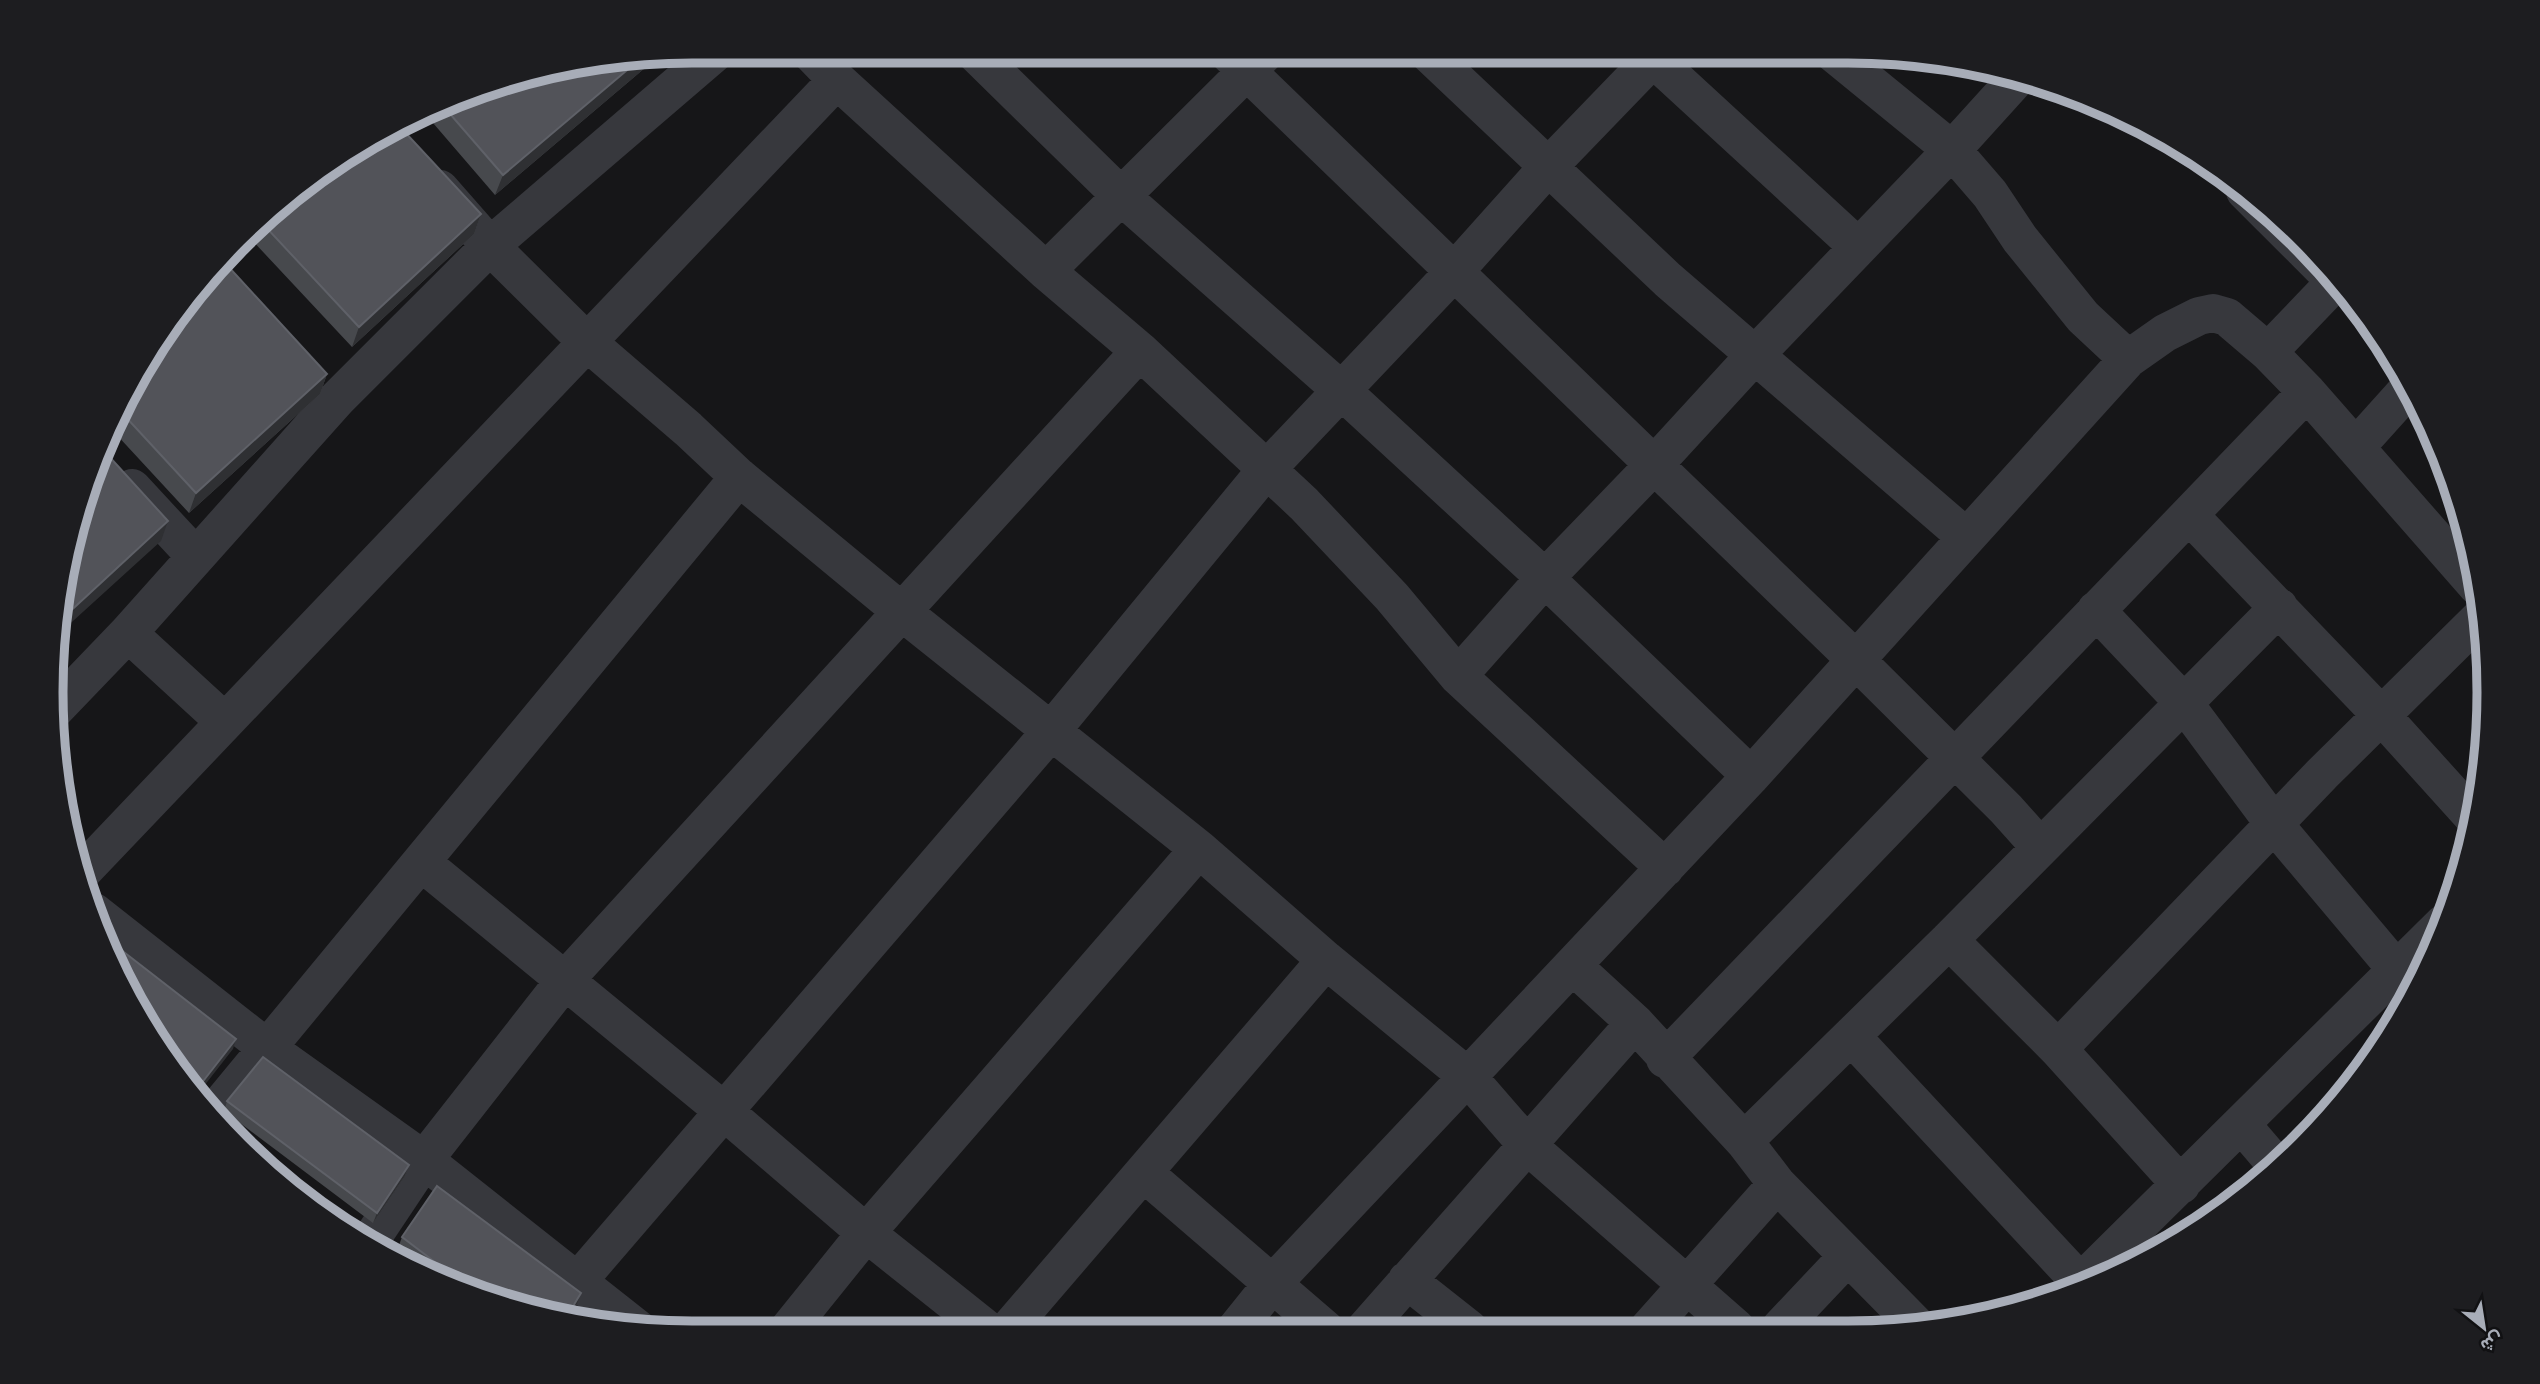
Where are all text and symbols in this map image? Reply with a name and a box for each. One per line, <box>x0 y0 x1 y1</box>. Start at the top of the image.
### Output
north arrow <box>2449 1293 2519 1363</box>
text: ش <box>2475 1325 2508 1359</box>

